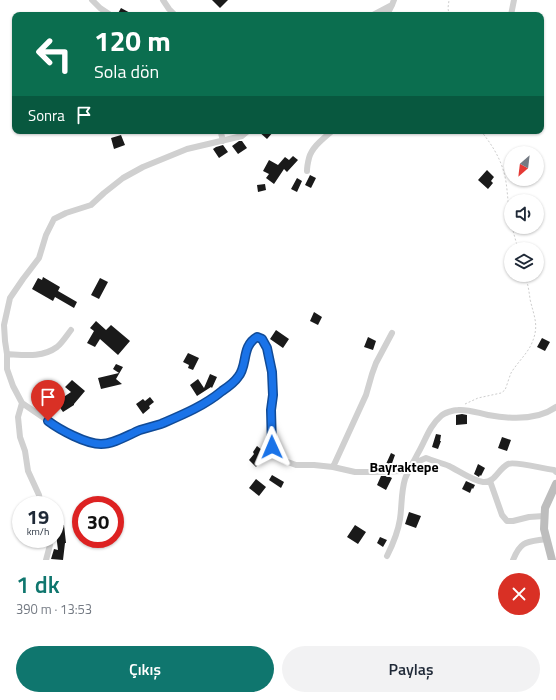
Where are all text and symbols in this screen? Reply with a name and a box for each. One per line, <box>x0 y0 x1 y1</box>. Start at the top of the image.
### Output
text: 120 m <box>94 19 171 62</box>
icon: left <box>28 28 80 80</box>
text: Sola dön <box>94 58 159 85</box>
text: Sonra <box>28 104 65 127</box>
icon: arrive <box>73 104 95 126</box>
north arrow <box>504 146 544 186</box>
map controls <box>504 146 544 282</box>
button: sound <box>504 194 544 234</box>
button: layers <box>504 242 544 282</box>
pin <box>31 380 65 421</box>
icon: arrive <box>37 386 59 408</box>
position arrow <box>251 426 293 468</box>
district label: Bayraktepe <box>369 456 439 477</box>
speed limit sign: 30 <box>72 496 124 548</box>
text: 19 <box>27 501 49 532</box>
text: km/h <box>27 524 49 539</box>
text: 1 dk <box>16 566 60 602</box>
button: close <box>498 573 540 615</box>
text: 390 m · 13:53 <box>16 599 92 619</box>
button: Çıkış <box>16 646 274 692</box>
button: Paylaş <box>282 646 540 692</box>

